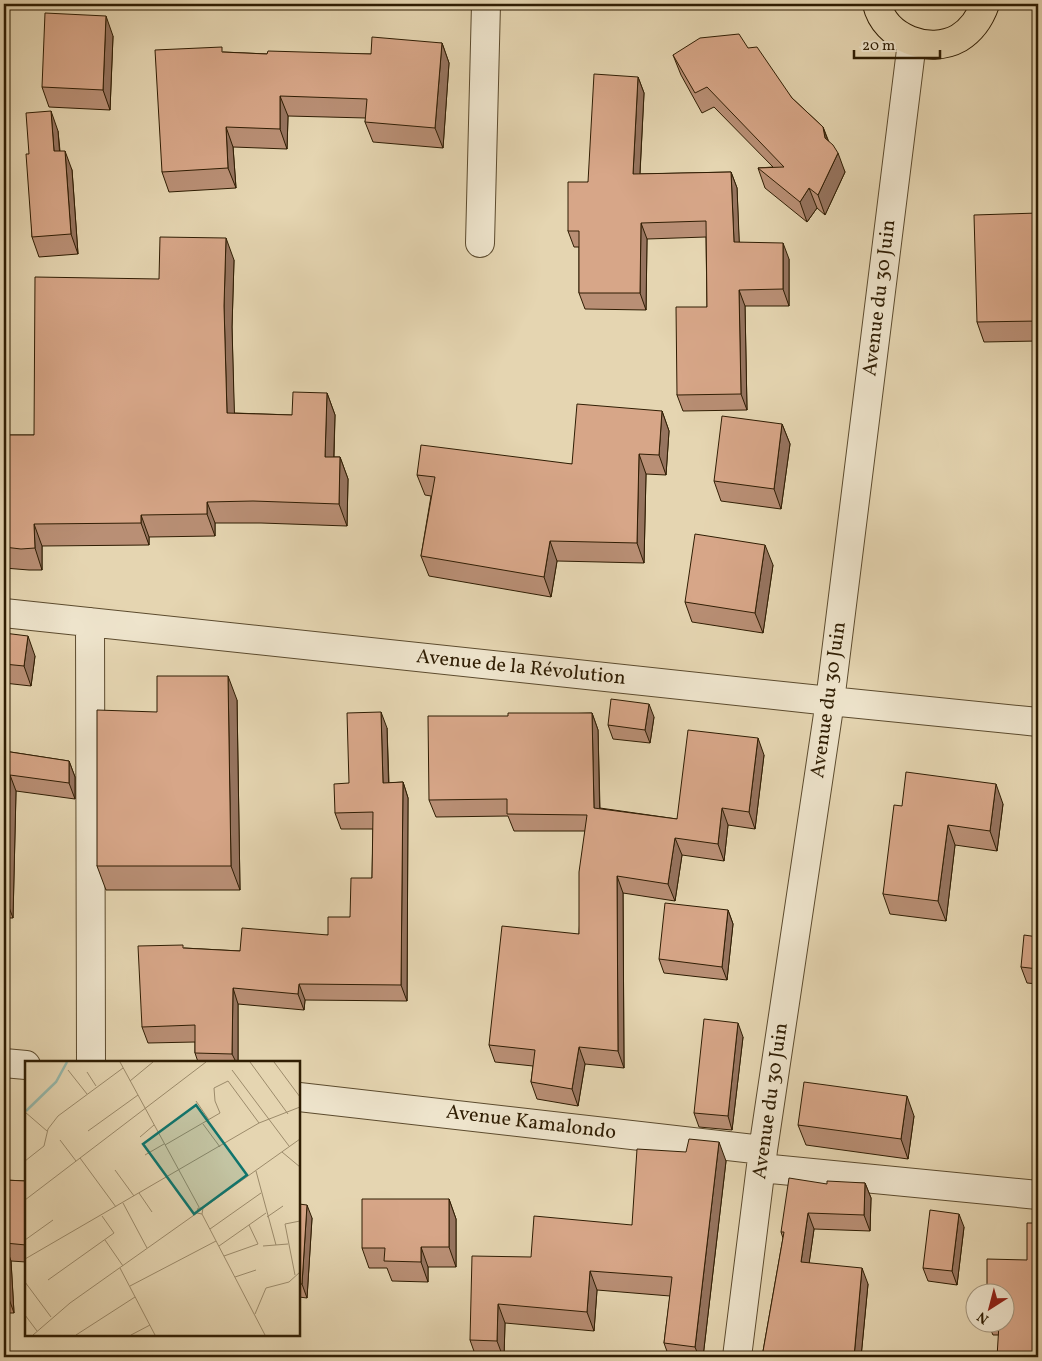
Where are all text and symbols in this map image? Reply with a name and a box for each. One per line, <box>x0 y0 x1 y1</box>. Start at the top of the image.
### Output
scale bar <box>854 28 941 60</box>
text: 20 m <box>862 36 895 57</box>
street label: Avenue du 30 Juin <box>856 218 904 378</box>
street label: Avenue du 30 Juin <box>804 620 854 780</box>
street label: Avenue de la Révolution <box>415 643 627 693</box>
street label: Avenue du 30 Juin <box>746 1021 796 1181</box>
inset map <box>25 1061 300 1336</box>
street label: Avenue Kamalondo <box>444 1099 618 1147</box>
north arrow <box>964 1284 1014 1334</box>
text: N <box>974 1307 993 1328</box>

